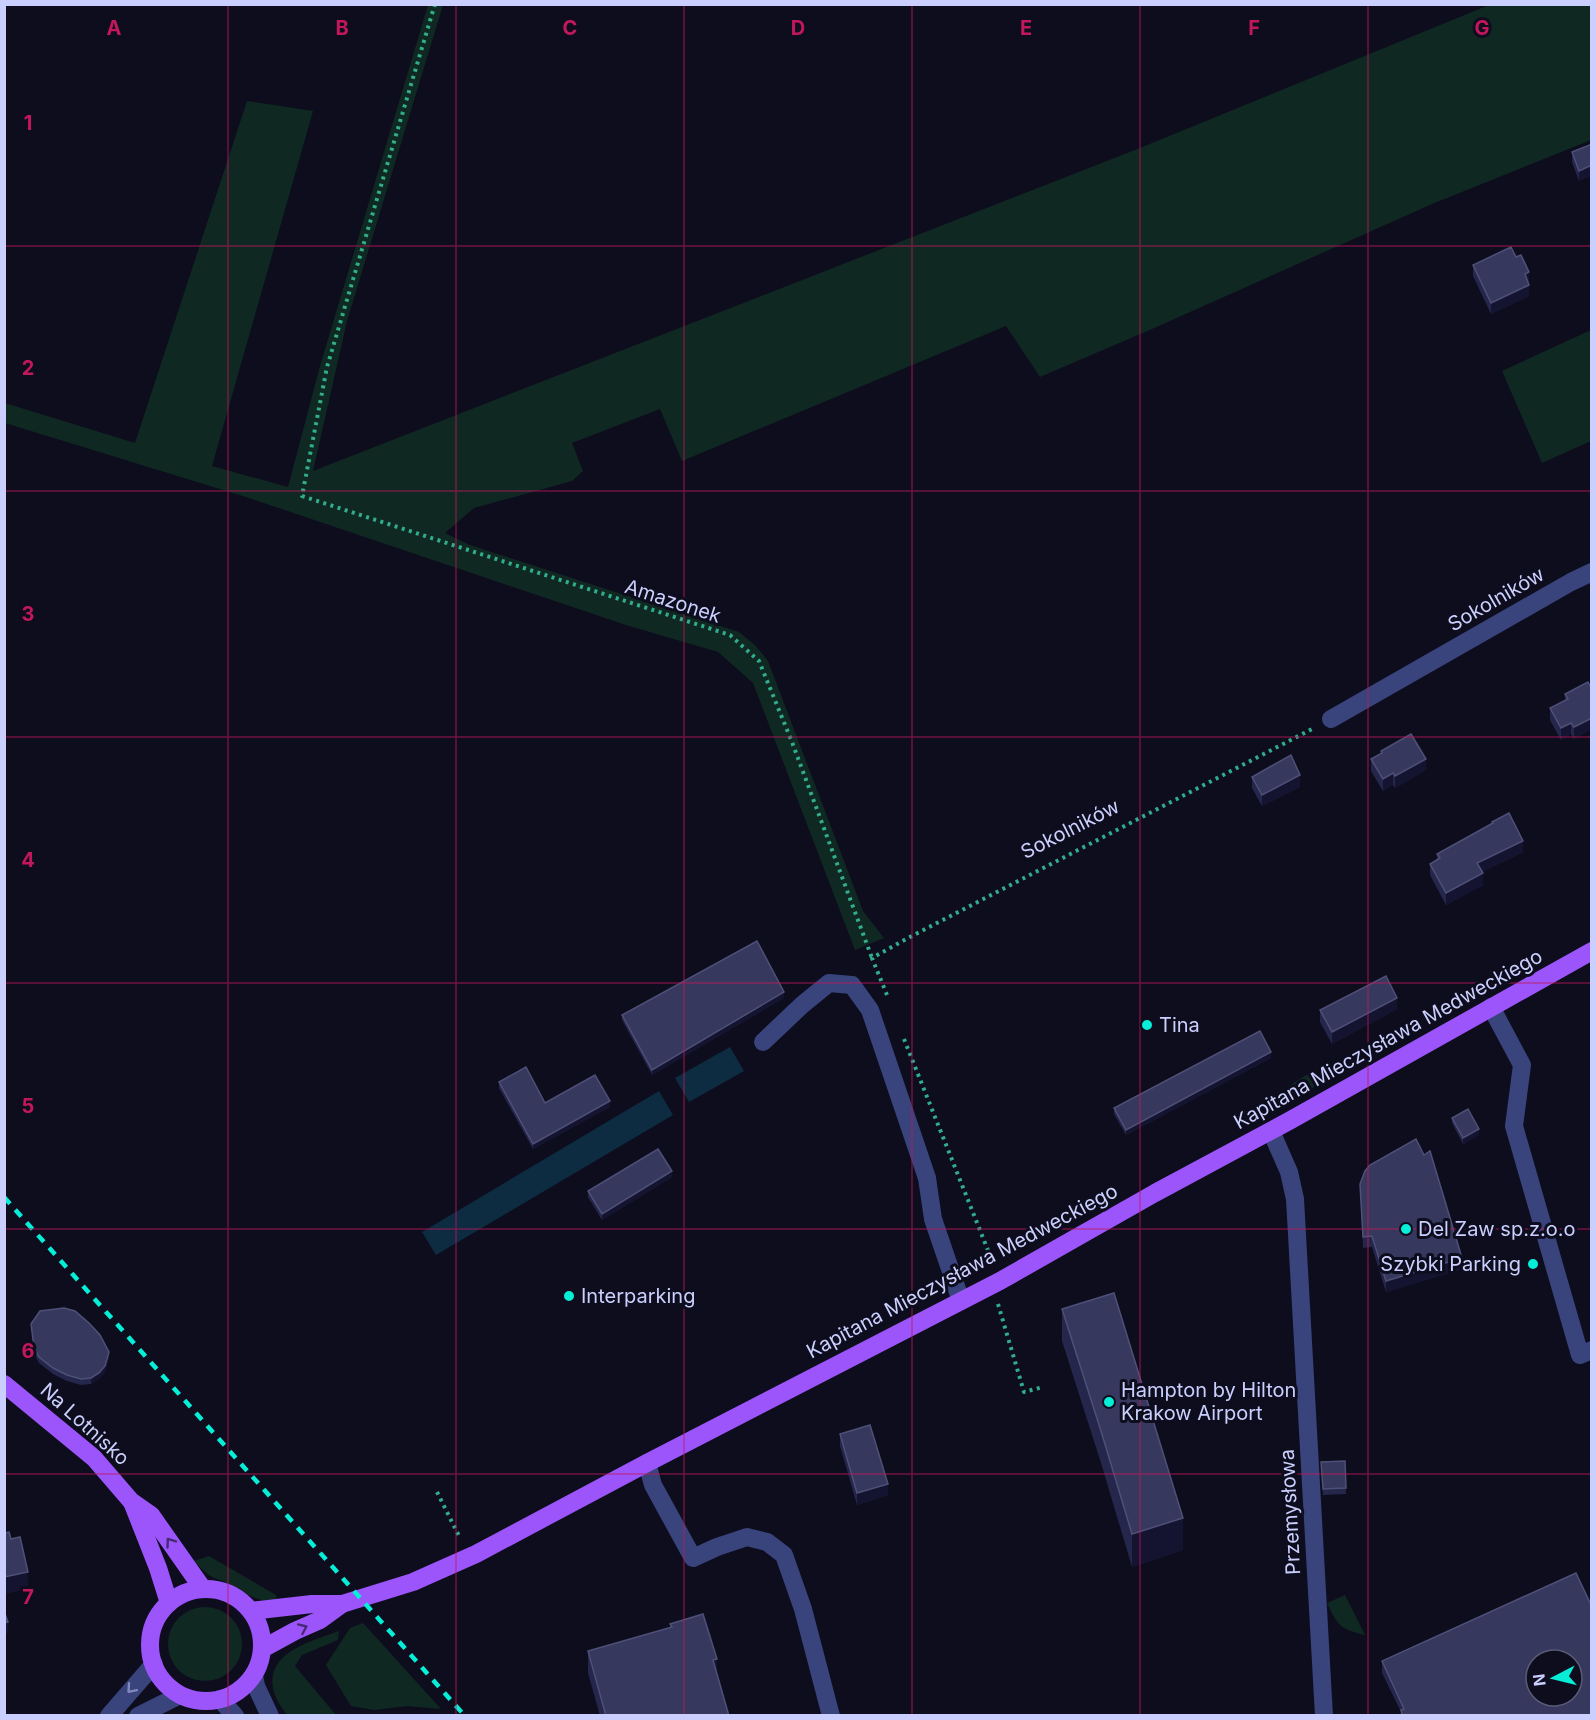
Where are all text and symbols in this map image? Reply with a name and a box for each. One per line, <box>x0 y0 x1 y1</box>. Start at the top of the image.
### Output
text: A <box>107 16 122 40</box>
text: B <box>335 16 349 40</box>
text: C <box>563 16 577 40</box>
text: D <box>791 16 805 40</box>
text: E <box>1020 16 1032 40</box>
text: F <box>1248 16 1260 40</box>
text: G <box>1474 16 1490 40</box>
text: 1 <box>24 111 32 135</box>
text: 2 <box>22 356 34 380</box>
street label: Sokolników <box>1444 562 1548 636</box>
street label: Amazonek <box>622 574 724 628</box>
text: 3 <box>22 602 34 626</box>
street label: Sokolników <box>1017 794 1123 864</box>
text: 4 <box>21 848 35 872</box>
street label: Kapitana Mieczysława Medweckiego <box>1230 944 1546 1134</box>
place label: Tina <box>1159 1013 1200 1037</box>
marker: Tina <box>1140 1018 1154 1032</box>
text: 5 <box>22 1094 34 1118</box>
street label: Kapitana Mieczysława Medweckiego <box>802 1178 1122 1364</box>
place label: Del Zaw sp.z.o.o <box>1418 1217 1575 1241</box>
marker: Del Zaw sp.z.o.o <box>1399 1222 1413 1236</box>
place label: Szybki Parking <box>1380 1252 1521 1276</box>
marker: Szybki Parking <box>1526 1257 1540 1271</box>
place label: Interparking <box>581 1284 695 1308</box>
marker: Interparking <box>562 1289 576 1303</box>
text: 6 <box>22 1339 35 1363</box>
street label: Na Lotnisko <box>36 1378 134 1470</box>
place label: Hampton by Hilton Krakow Airport <box>1121 1378 1296 1425</box>
marker: Hampton by Hilton Krakow Airport <box>1102 1395 1116 1409</box>
street label: Przemysłowa <box>1275 1449 1305 1575</box>
one-way arrow <box>166 1537 177 1548</box>
text: 7 <box>22 1585 34 1609</box>
one-way arrow <box>296 1623 307 1635</box>
north arrow <box>1524 1648 1584 1708</box>
text: N <box>1528 1673 1550 1687</box>
one-way arrow <box>127 1682 138 1693</box>

